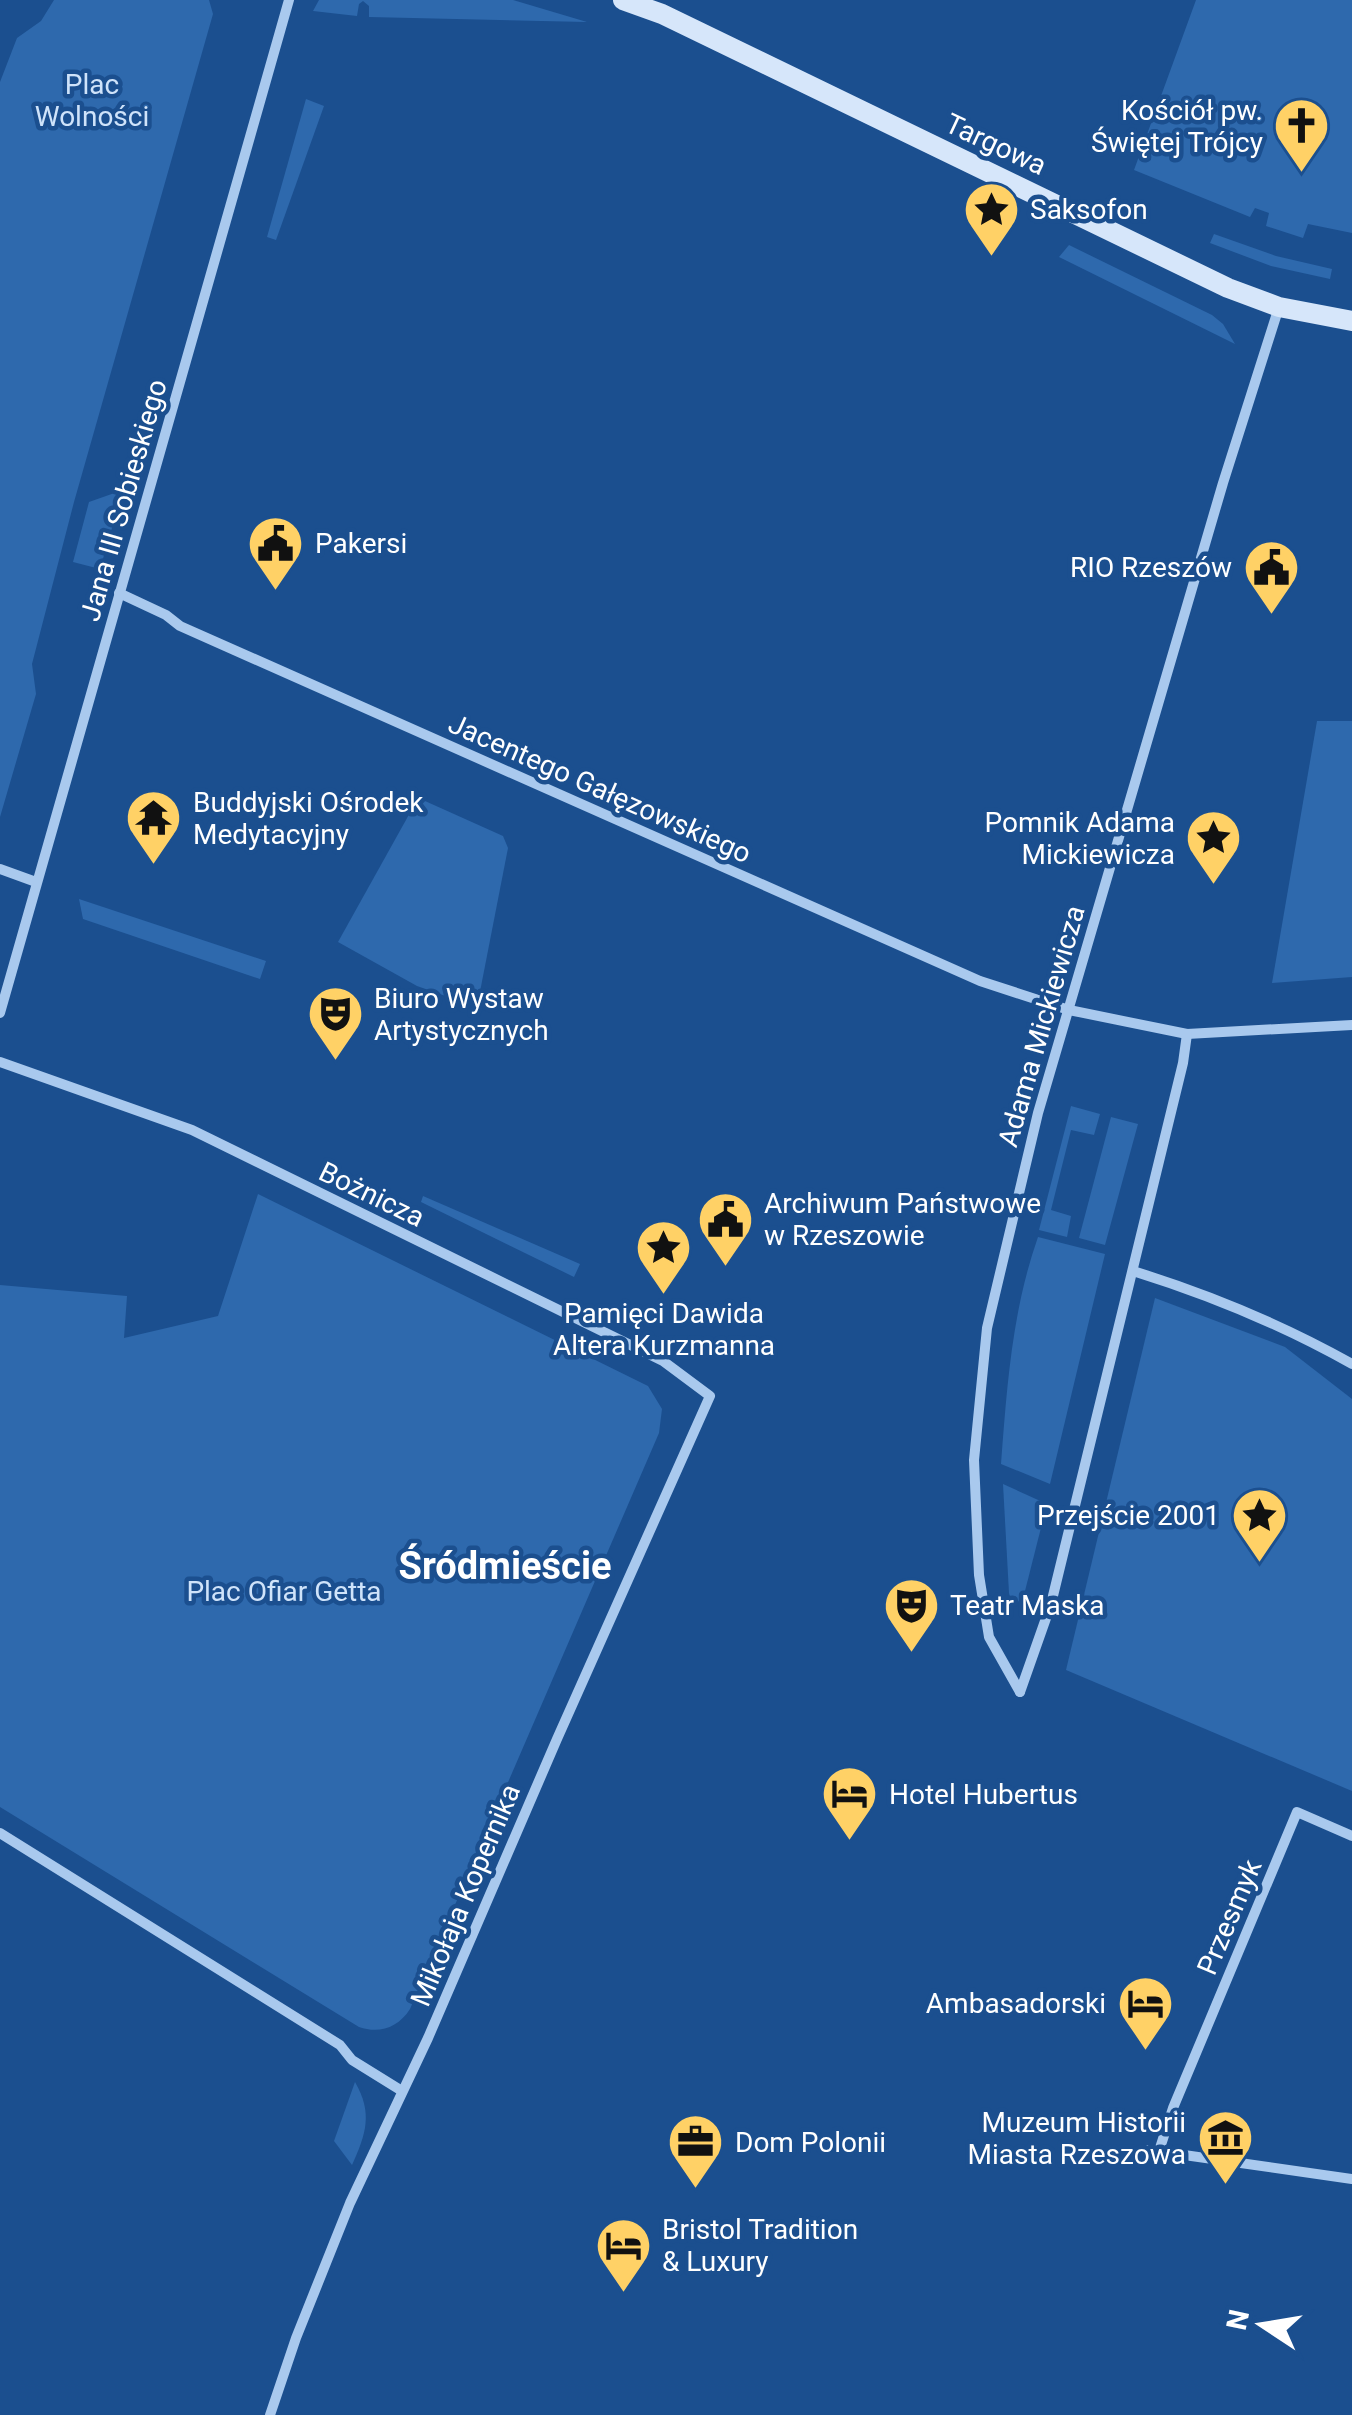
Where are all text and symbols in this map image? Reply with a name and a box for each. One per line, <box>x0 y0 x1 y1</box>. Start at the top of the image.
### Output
park label: Plac Wolności <box>35 68 149 133</box>
place label: Kościół pw. Świętej Trójcy <box>1091 94 1263 159</box>
church icon: Kościół pw. Świętej Trójcy <box>1272 96 1332 175</box>
street label: Targowa <box>940 107 1052 182</box>
place icon: Saksofon <box>961 179 1021 258</box>
place label: Saksofon <box>1030 193 1148 226</box>
street label: Jana III Sobieskiego <box>73 375 174 625</box>
public building icon: Pakersi <box>246 513 306 592</box>
place label: Pakersi <box>315 527 407 560</box>
public building icon: RIO Rzeszów <box>1241 537 1301 616</box>
place label: RIO Rzeszów <box>1070 551 1232 584</box>
street label: Jacentego Gałęzowskiego <box>443 707 756 870</box>
place label: Buddyjski Ośrodek Medytacyjny <box>193 786 424 851</box>
temple icon: Buddyjski Ośrodek Medytacyjny <box>124 788 184 867</box>
place label: Pomnik Adama Mickiewicza <box>985 806 1175 871</box>
place icon: Pomnik Adama Mickiewicza <box>1184 808 1244 887</box>
street label: Adama Mickiewicza <box>991 902 1092 1151</box>
place label: Biuro Wystaw Artystycznych <box>374 982 549 1047</box>
theatre icon: Biuro Wystaw Artystycznych <box>305 984 365 1063</box>
street label: Bożnicza <box>314 1155 430 1234</box>
place label: Archiwum Państwowe w Rzeszowie <box>764 1187 1041 1252</box>
public building icon: Archiwum Państwowe w Rzeszowie <box>695 1189 755 1268</box>
place icon: Pamięci Dawida Altera Kurzmanna <box>634 1217 694 1296</box>
place label: Pamięci Dawida Altera Kurzmanna <box>553 1297 775 1362</box>
place icon: Przejście 2001 <box>1229 1485 1289 1564</box>
place label: Przejście 2001 <box>1037 1499 1220 1532</box>
district label: Śródmieście <box>399 1543 611 1588</box>
park label: Plac Ofiar Getta <box>186 1575 382 1608</box>
theatre icon: Teatr Maska <box>881 1575 941 1654</box>
place label: Teatr Maska <box>950 1589 1105 1622</box>
hotel icon: Hotel Hubertus <box>820 1764 880 1843</box>
place label: Hotel Hubertus <box>889 1778 1078 1811</box>
street label: Mikołaja Kopernika <box>404 1779 527 2011</box>
street label: Przesmyk <box>1190 1854 1269 1980</box>
hotel icon: Ambasadorski <box>1115 1973 1175 2052</box>
place label: Ambasadorski <box>926 1987 1106 2020</box>
place label: Muzeum Historii Miasta Rzeszowa <box>968 2106 1186 2171</box>
museum icon: Muzeum Historii Miasta Rzeszowa <box>1195 2108 1255 2187</box>
office icon: Dom Polonii <box>666 2112 726 2191</box>
place label: Dom Polonii <box>735 2126 886 2159</box>
place label: Bristol Tradition & Luxury <box>662 2213 858 2278</box>
hotel icon: Bristol Tradition & Luxury <box>593 2215 653 2294</box>
north arrow <box>1212 2275 1312 2375</box>
text: N <box>1220 2307 1256 2333</box>

